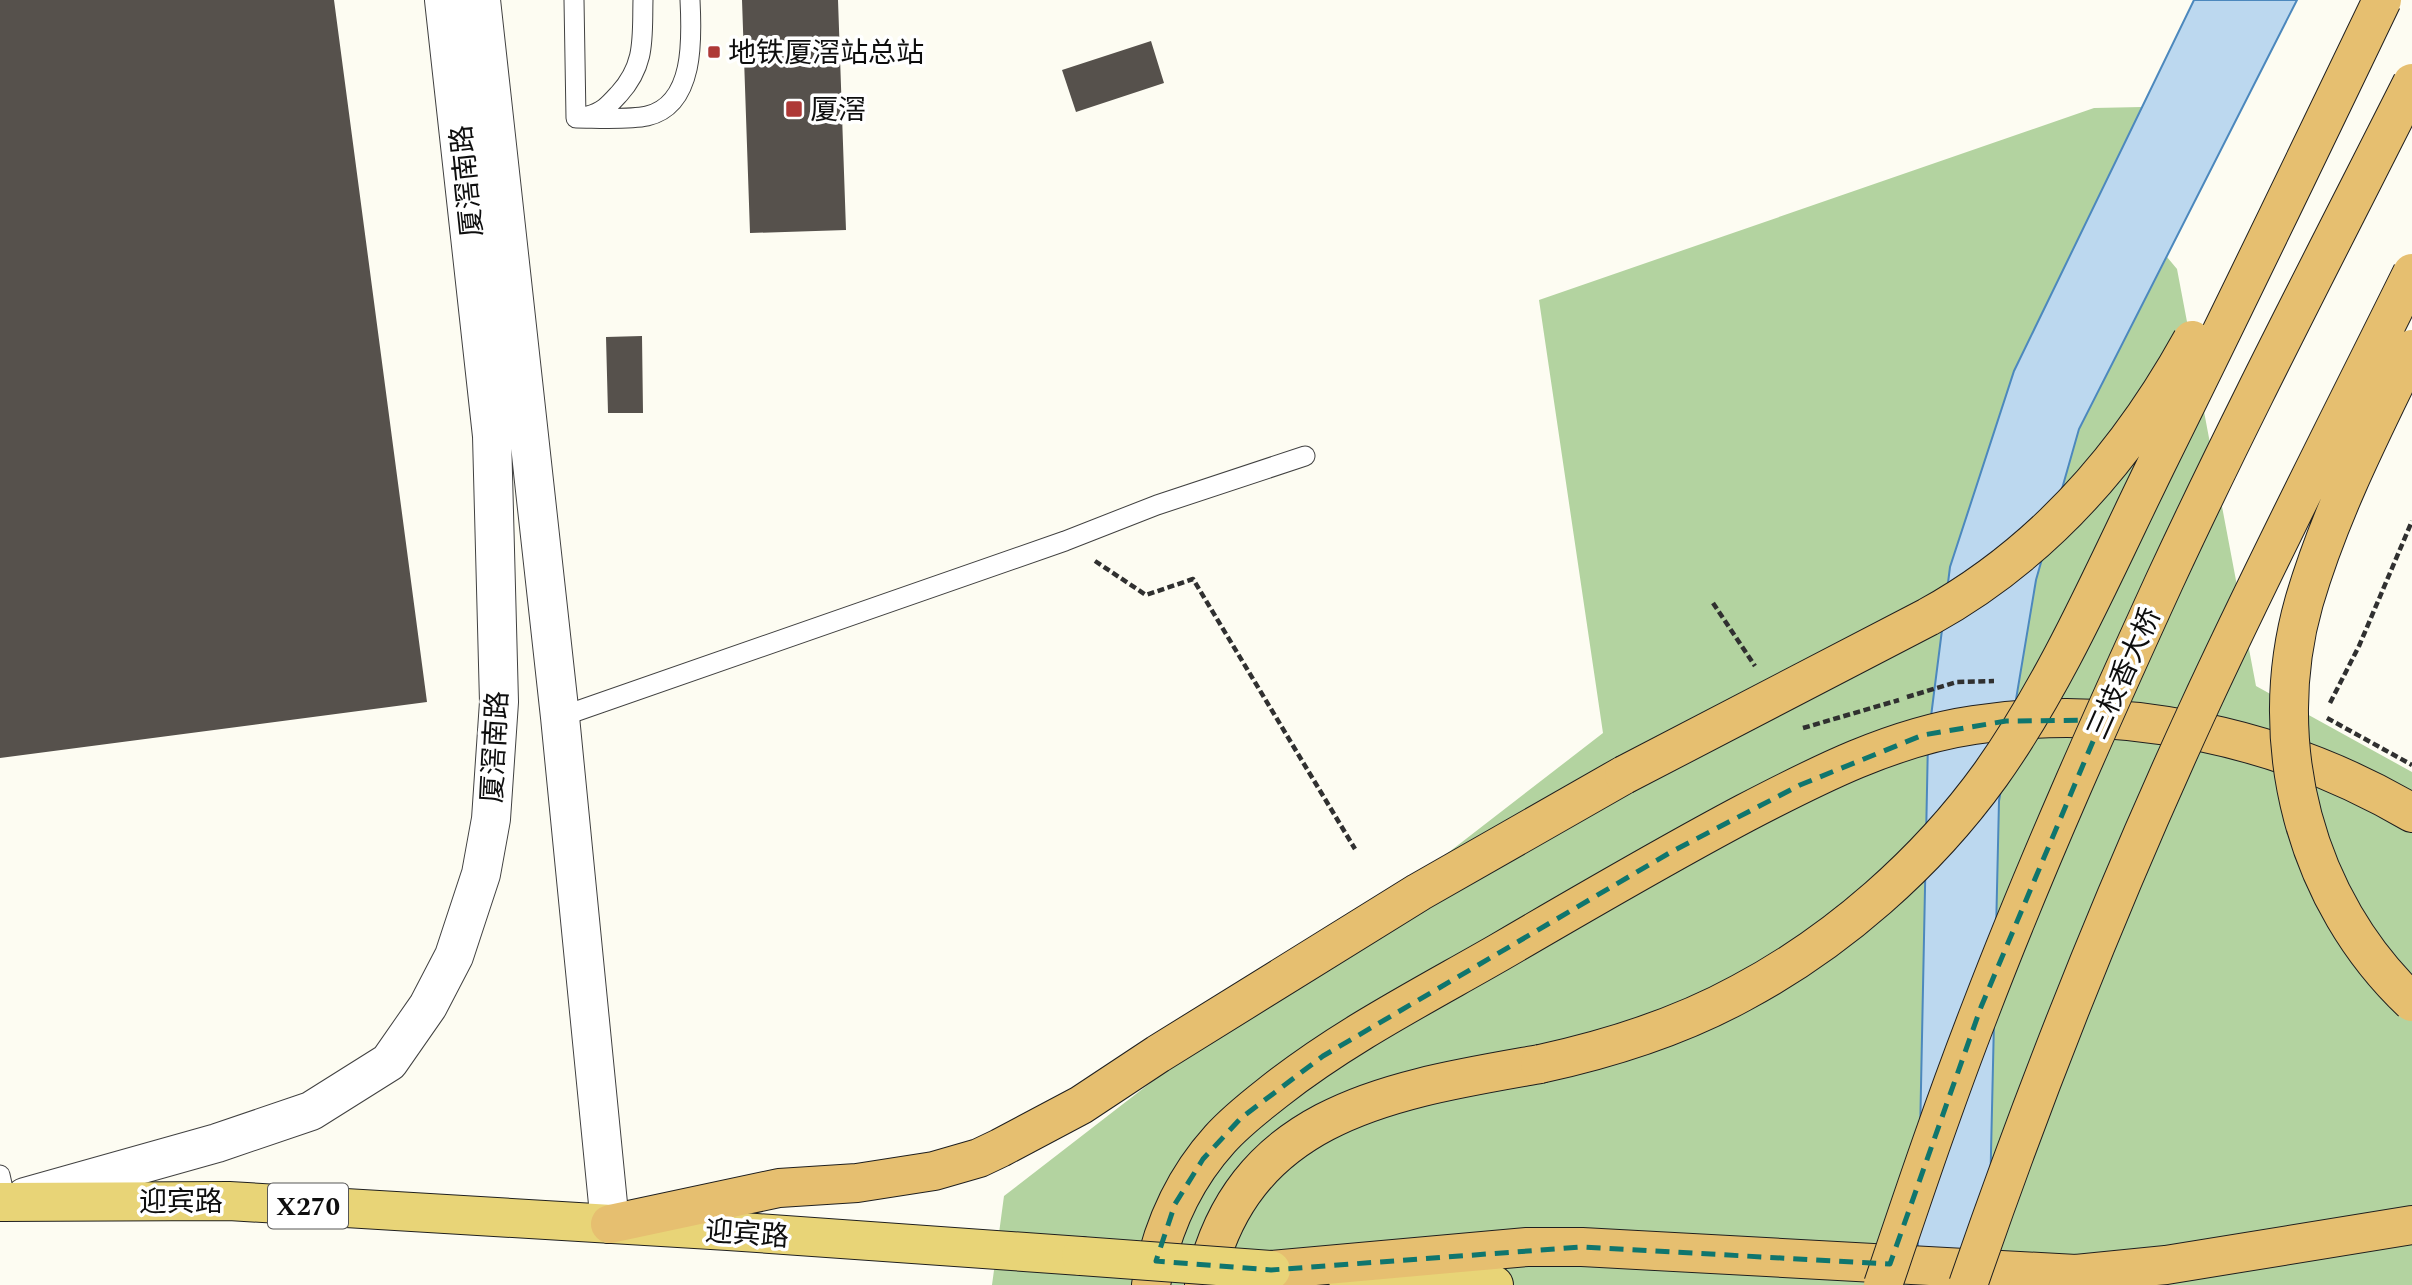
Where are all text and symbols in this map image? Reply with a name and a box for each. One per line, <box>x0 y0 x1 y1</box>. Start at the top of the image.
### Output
place label: 地铁厦滘站总站 <box>728 32 924 75</box>
marker: 地铁厦滘站总站 <box>706 44 722 60</box>
place label: 厦滘 <box>810 89 866 132</box>
marker: 厦滘 <box>784 99 804 119</box>
street label: 厦滘南路 <box>440 123 495 239</box>
street label: 三枝香大桥 <box>2076 601 2172 746</box>
street label: 厦滘南路 <box>471 690 520 804</box>
street label: 迎宾路 <box>139 1181 223 1224</box>
road number: X270 <box>268 1184 348 1228</box>
street label: 迎宾路 <box>703 1210 790 1259</box>

